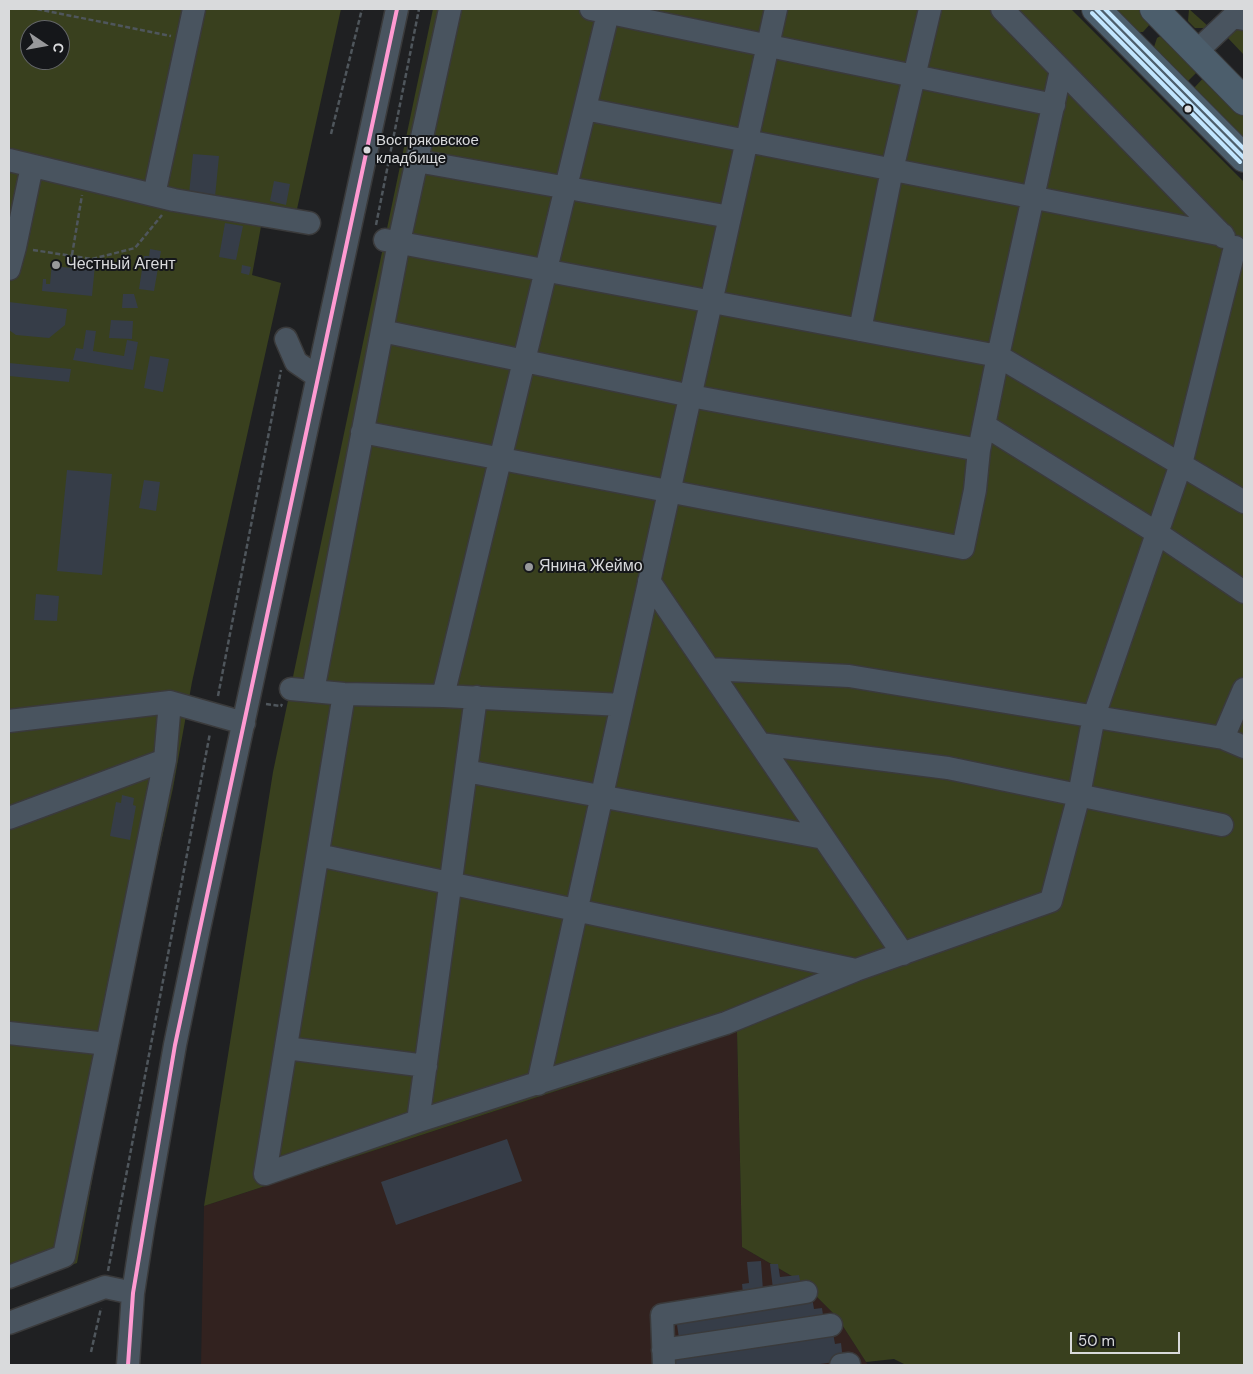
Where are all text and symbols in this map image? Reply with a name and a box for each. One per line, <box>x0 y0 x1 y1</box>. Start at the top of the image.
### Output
north arrow <box>20 20 70 70</box>
text: С <box>49 41 69 55</box>
unlabelled marker <box>1183 104 1193 114</box>
place label: Востряковское кладбище <box>376 132 479 167</box>
marker: Востряковское кладбище <box>362 145 372 155</box>
place label: Честный Агент <box>66 255 176 275</box>
marker: Честный Агент <box>50 259 62 271</box>
place label: Янина Жеймо <box>539 557 643 577</box>
marker: Янина Жеймо <box>523 561 535 573</box>
scale bar <box>1073 1322 1183 1354</box>
text: 50 m <box>1078 1331 1115 1351</box>

